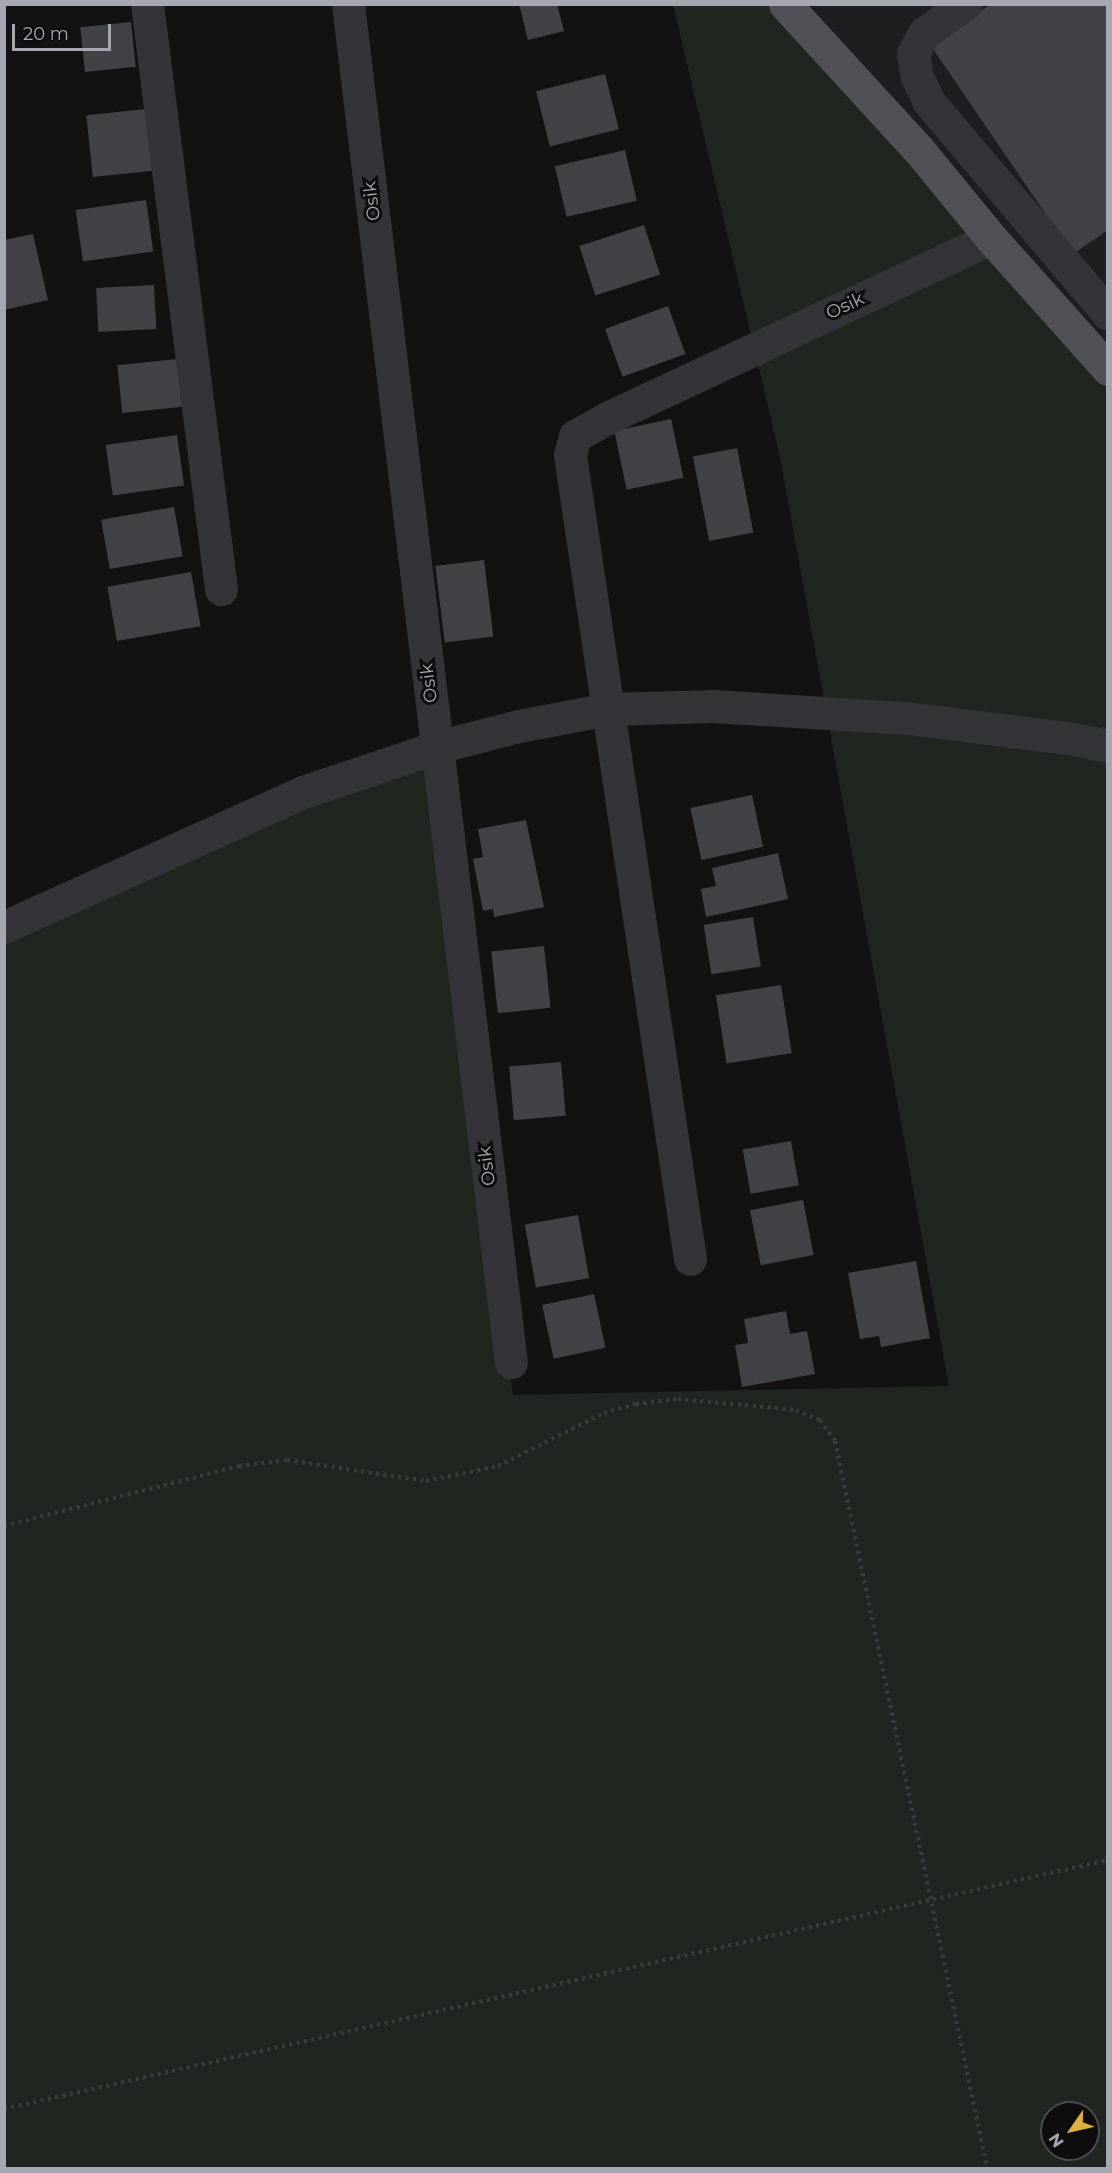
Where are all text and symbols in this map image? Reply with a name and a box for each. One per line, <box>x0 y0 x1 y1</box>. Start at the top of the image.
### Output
scale bar <box>15 12 114 50</box>
text: 20 m <box>23 23 69 45</box>
street label: Osik <box>359 180 385 222</box>
street label: Osik <box>823 288 867 324</box>
street label: Osik <box>416 662 442 704</box>
street label: Osik <box>474 1145 500 1187</box>
north arrow <box>1040 2101 1100 2161</box>
text: N <box>1045 2130 1068 2151</box>

